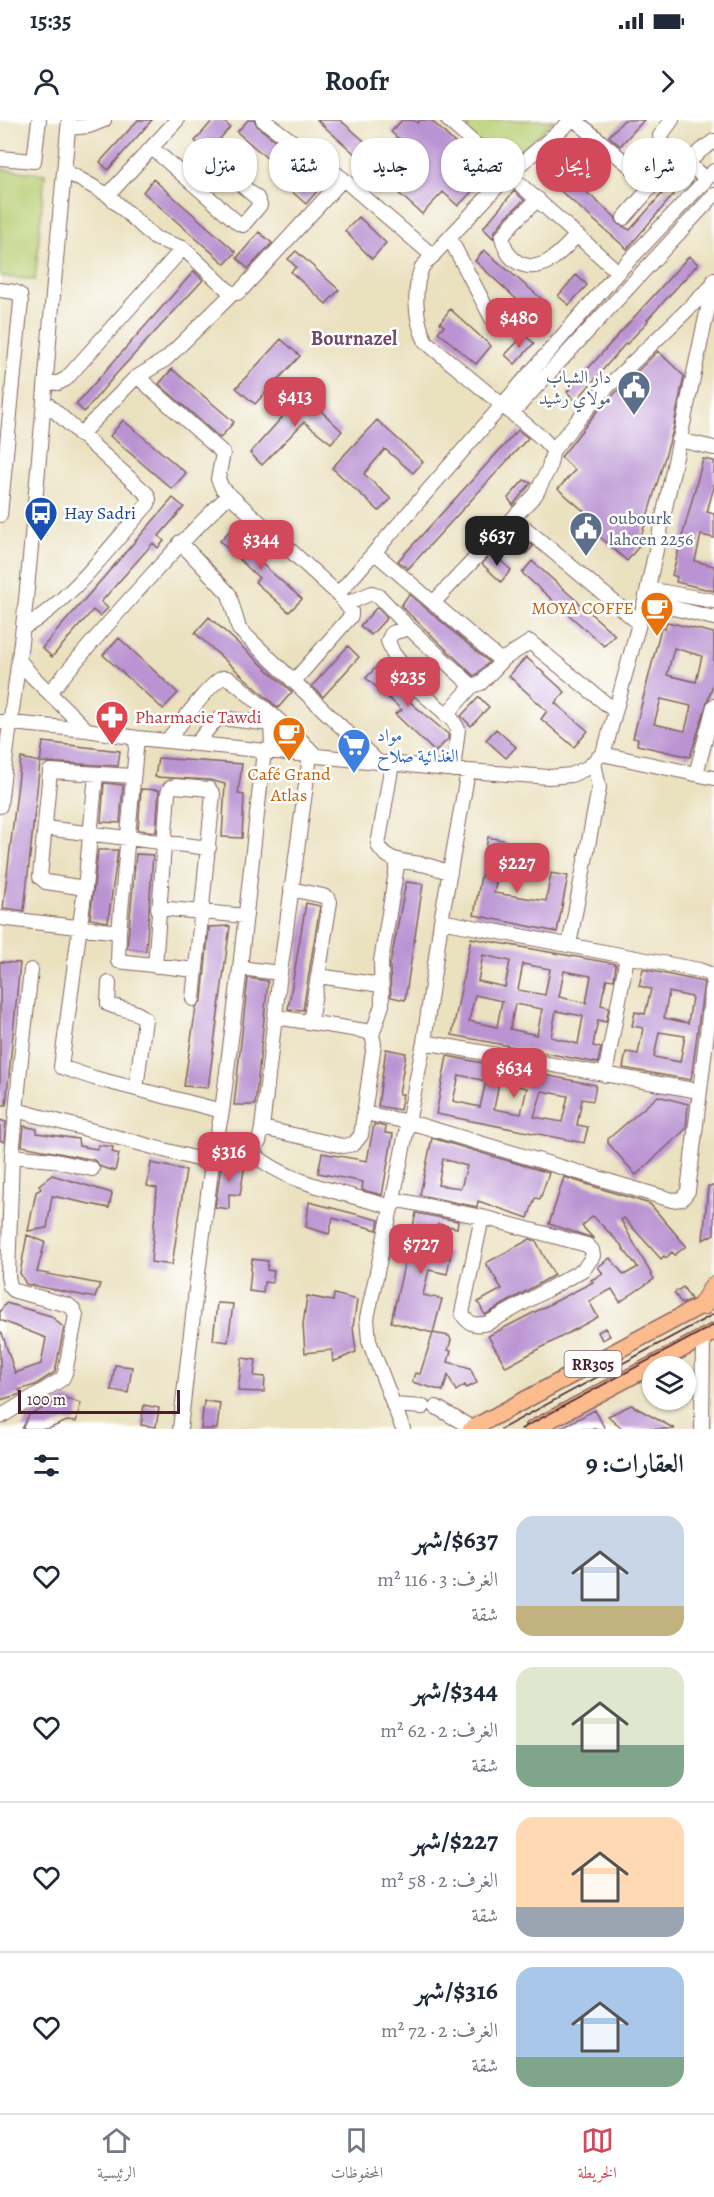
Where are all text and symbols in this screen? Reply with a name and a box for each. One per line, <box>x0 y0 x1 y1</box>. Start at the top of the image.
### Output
text: 15:35 <box>30 6 71 36</box>
text: Roofr <box>325 63 389 99</box>
icon: person <box>30 65 63 98</box>
icon: forward <box>651 65 684 98</box>
chip: منزل <box>183 138 257 192</box>
chip: شقة <box>269 138 339 192</box>
chip: جديد <box>351 138 429 192</box>
chip: تصفية <box>441 138 524 192</box>
chip: إيجار <box>536 138 611 192</box>
chip: شراء <box>623 138 696 192</box>
pin: $480 <box>483 298 555 349</box>
text: $480 <box>500 304 538 331</box>
district label: Bournazel <box>311 325 398 352</box>
place label: دار الشباب مولاي رشيد <box>539 365 611 413</box>
public building icon: دار الشباب مولاي رشيد <box>616 369 652 416</box>
pin: $413 <box>259 377 331 428</box>
text: $413 <box>278 383 312 410</box>
bus stop icon: Hay Sadri <box>23 495 59 542</box>
place label: Hay Sadri <box>64 501 136 525</box>
place label: oubourk lahcen 2256 <box>609 506 693 551</box>
public building icon: oubourk lahcen 2256 <box>568 510 604 557</box>
pin: $637 <box>461 516 533 567</box>
pin: $344 <box>225 520 297 571</box>
text: $637 <box>479 522 515 549</box>
text: $344 <box>243 526 279 553</box>
cafe icon: MOYA COFFE <box>639 590 675 637</box>
place label: MOYA COFFE <box>531 596 634 620</box>
pin: $235 <box>372 657 444 708</box>
text: $235 <box>390 663 426 690</box>
pharmacy icon: Pharmacie Tawdi <box>94 699 130 746</box>
place label: Pharmacie Tawdi <box>135 705 262 729</box>
cafe icon: Café Grand Atlas <box>271 715 307 762</box>
place label: مواد الغذائية صلاح <box>377 723 459 772</box>
supermarket icon: مواد الغذائية صلاح <box>336 727 372 774</box>
place label: Café Grand Atlas <box>247 762 331 807</box>
pin: $227 <box>481 843 553 894</box>
text: $227 <box>498 849 536 876</box>
pin: $634 <box>478 1048 550 1099</box>
text: $634 <box>496 1054 532 1081</box>
pin: $316 <box>193 1132 265 1183</box>
text: $316 <box>212 1138 246 1165</box>
pin: $727 <box>385 1224 457 1275</box>
text: $727 <box>403 1230 439 1257</box>
road number: RR305 <box>564 1351 622 1377</box>
map controls <box>642 1356 696 1410</box>
button: layers <box>642 1356 696 1410</box>
scale bar <box>18 1387 180 1414</box>
text: 100 m <box>27 1389 66 1411</box>
text: العقارات: 9 <box>586 1446 684 1481</box>
icon: filters <box>30 1449 63 1482</box>
text: $637/شهر <box>413 1522 498 1557</box>
icon: home <box>564 1540 636 1612</box>
icon: heart <box>30 1560 63 1593</box>
text: الغرف: 3 · 116 m² <box>377 1566 498 1593</box>
text: شقة <box>472 1601 498 1628</box>
text: $344/شهر <box>412 1673 498 1708</box>
icon: home <box>564 1691 636 1763</box>
icon: heart <box>30 1711 63 1744</box>
text: الغرف: 2 · 62 m² <box>380 1717 498 1744</box>
text: شقة <box>472 1752 498 1779</box>
text: $227/شهر <box>411 1823 498 1858</box>
icon: home <box>564 1841 636 1913</box>
icon: heart <box>30 1861 63 1894</box>
text: الغرف: 2 · 58 m² <box>381 1867 498 1894</box>
text: شقة <box>472 1902 498 1929</box>
text: $316/شهر <box>415 1973 498 2008</box>
icon: home <box>564 1991 636 2063</box>
icon: heart <box>30 2011 63 2044</box>
text: الغرف: 2 · 72 m² <box>381 2017 498 2044</box>
text: شقة <box>472 2052 498 2079</box>
tab: الرئيسية <box>97 2124 136 2188</box>
tab: المحفوظات <box>330 2124 383 2188</box>
tab: الخريطة <box>578 2124 617 2188</box>

